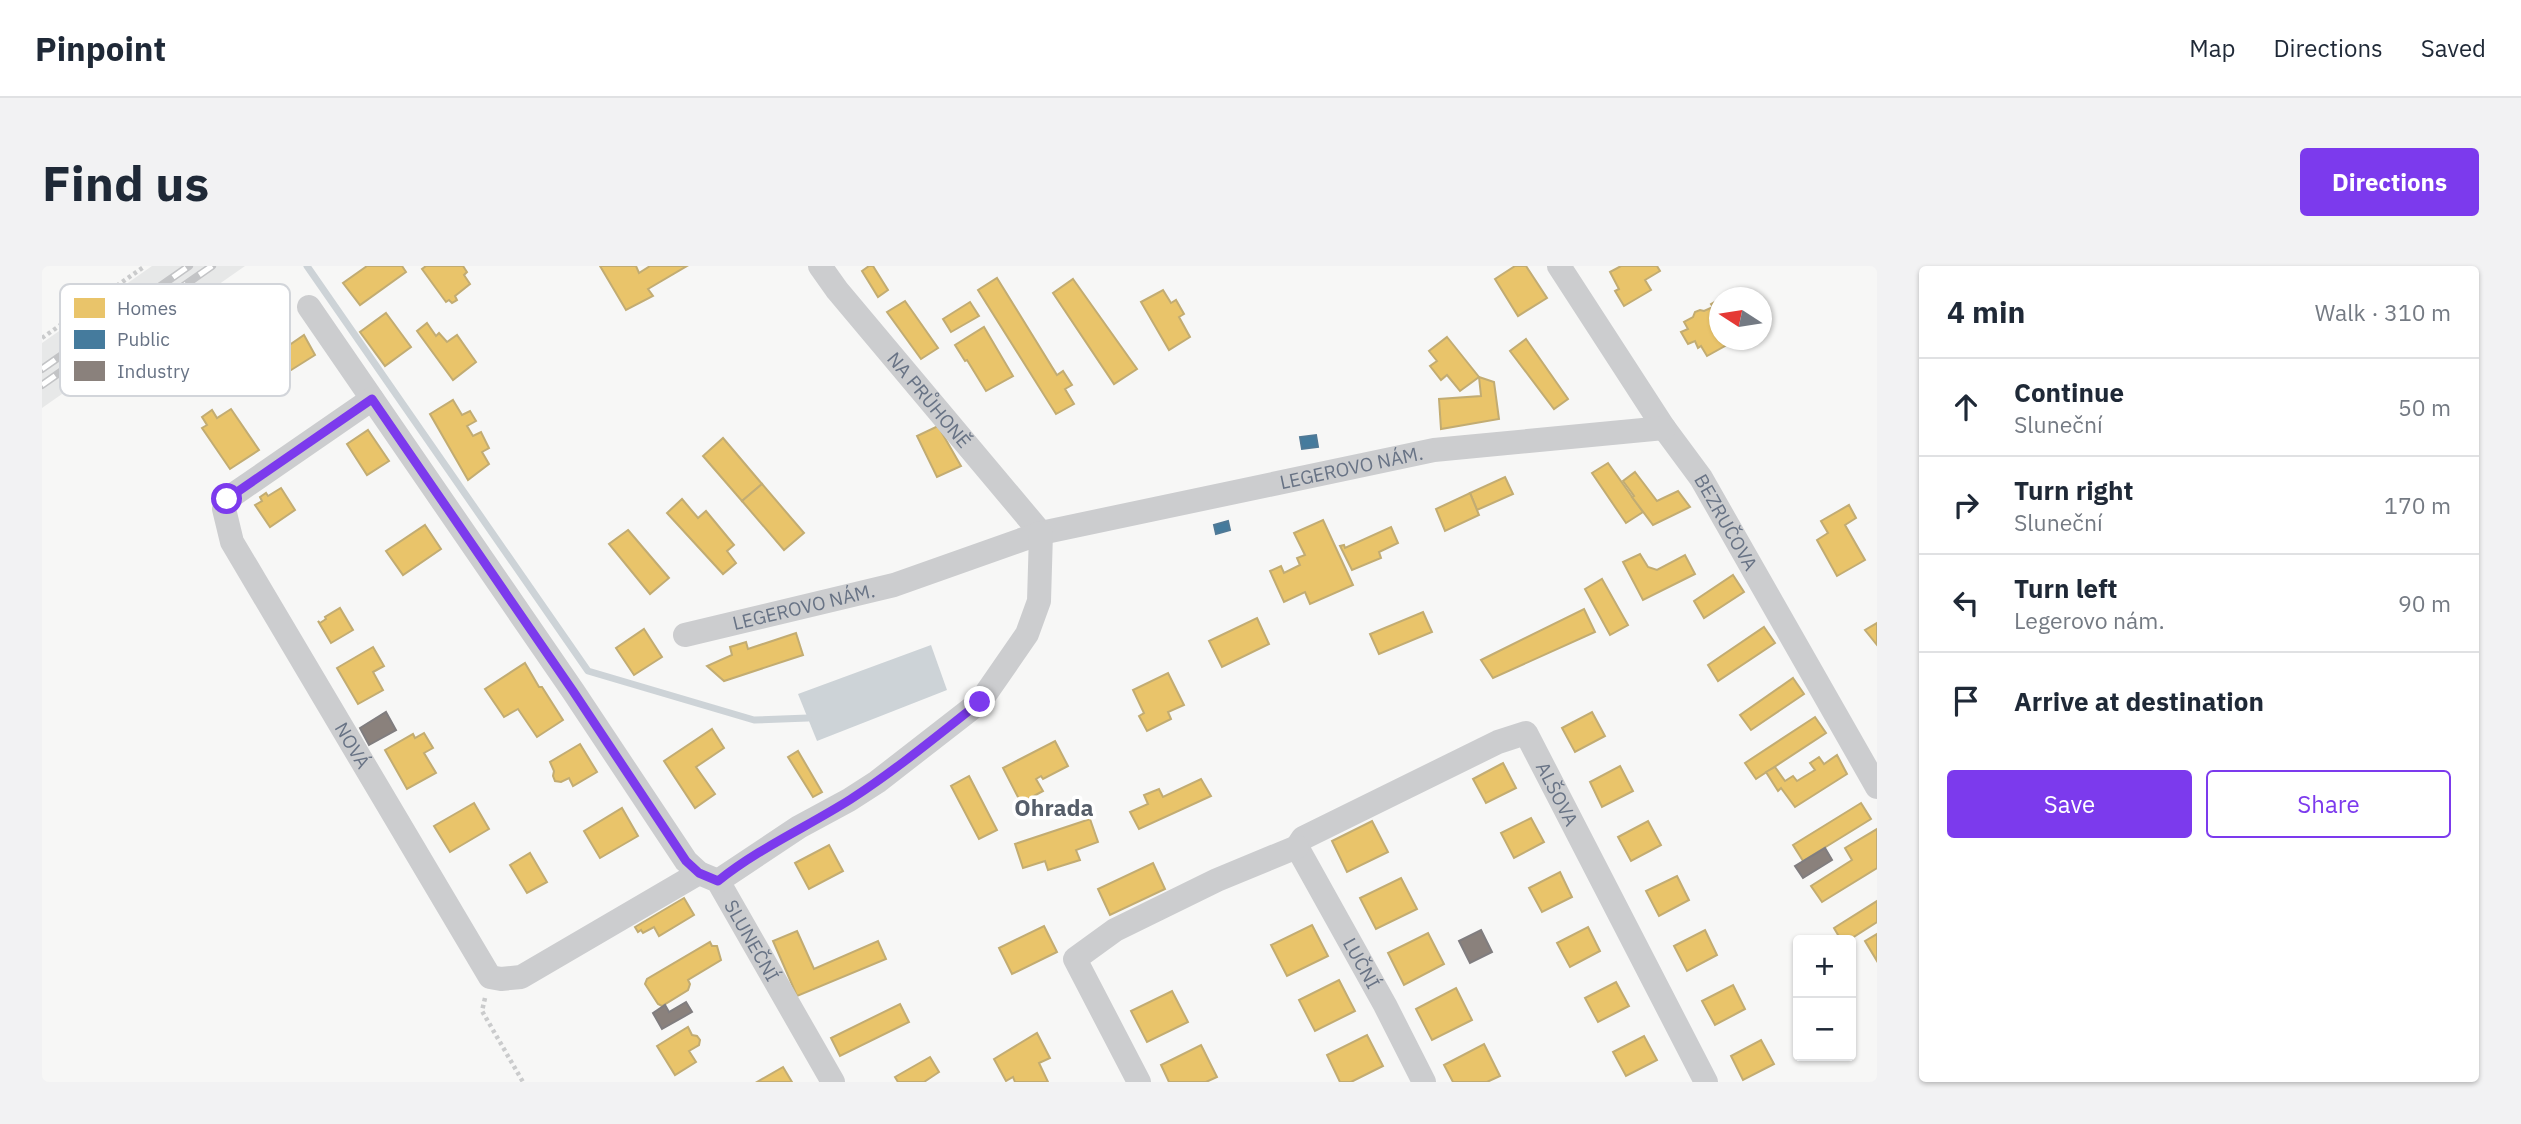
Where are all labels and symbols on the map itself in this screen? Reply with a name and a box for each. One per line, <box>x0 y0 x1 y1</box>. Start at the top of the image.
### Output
legend <box>60 284 290 396</box>
north arrow <box>1709 287 1772 350</box>
text: Homes <box>117 296 177 320</box>
text: Public <box>117 327 170 351</box>
street label: NA PRŮHONĚ <box>882 347 976 453</box>
text: Industry <box>117 359 190 383</box>
street label: LEGEROVO NÁM. <box>1278 441 1425 494</box>
street label: BEZRUČOVA <box>1689 470 1763 575</box>
route start <box>211 483 242 514</box>
street label: LEGEROVO NÁM. <box>730 578 877 635</box>
route end <box>964 686 995 717</box>
street label: NOVÁ <box>330 718 376 773</box>
street label: ALŠOVA <box>1531 758 1584 830</box>
district label: Ohrada <box>1014 792 1094 822</box>
street label: SLUNEČNÍ <box>719 895 785 986</box>
street label: LUČNÍ <box>1338 933 1386 993</box>

